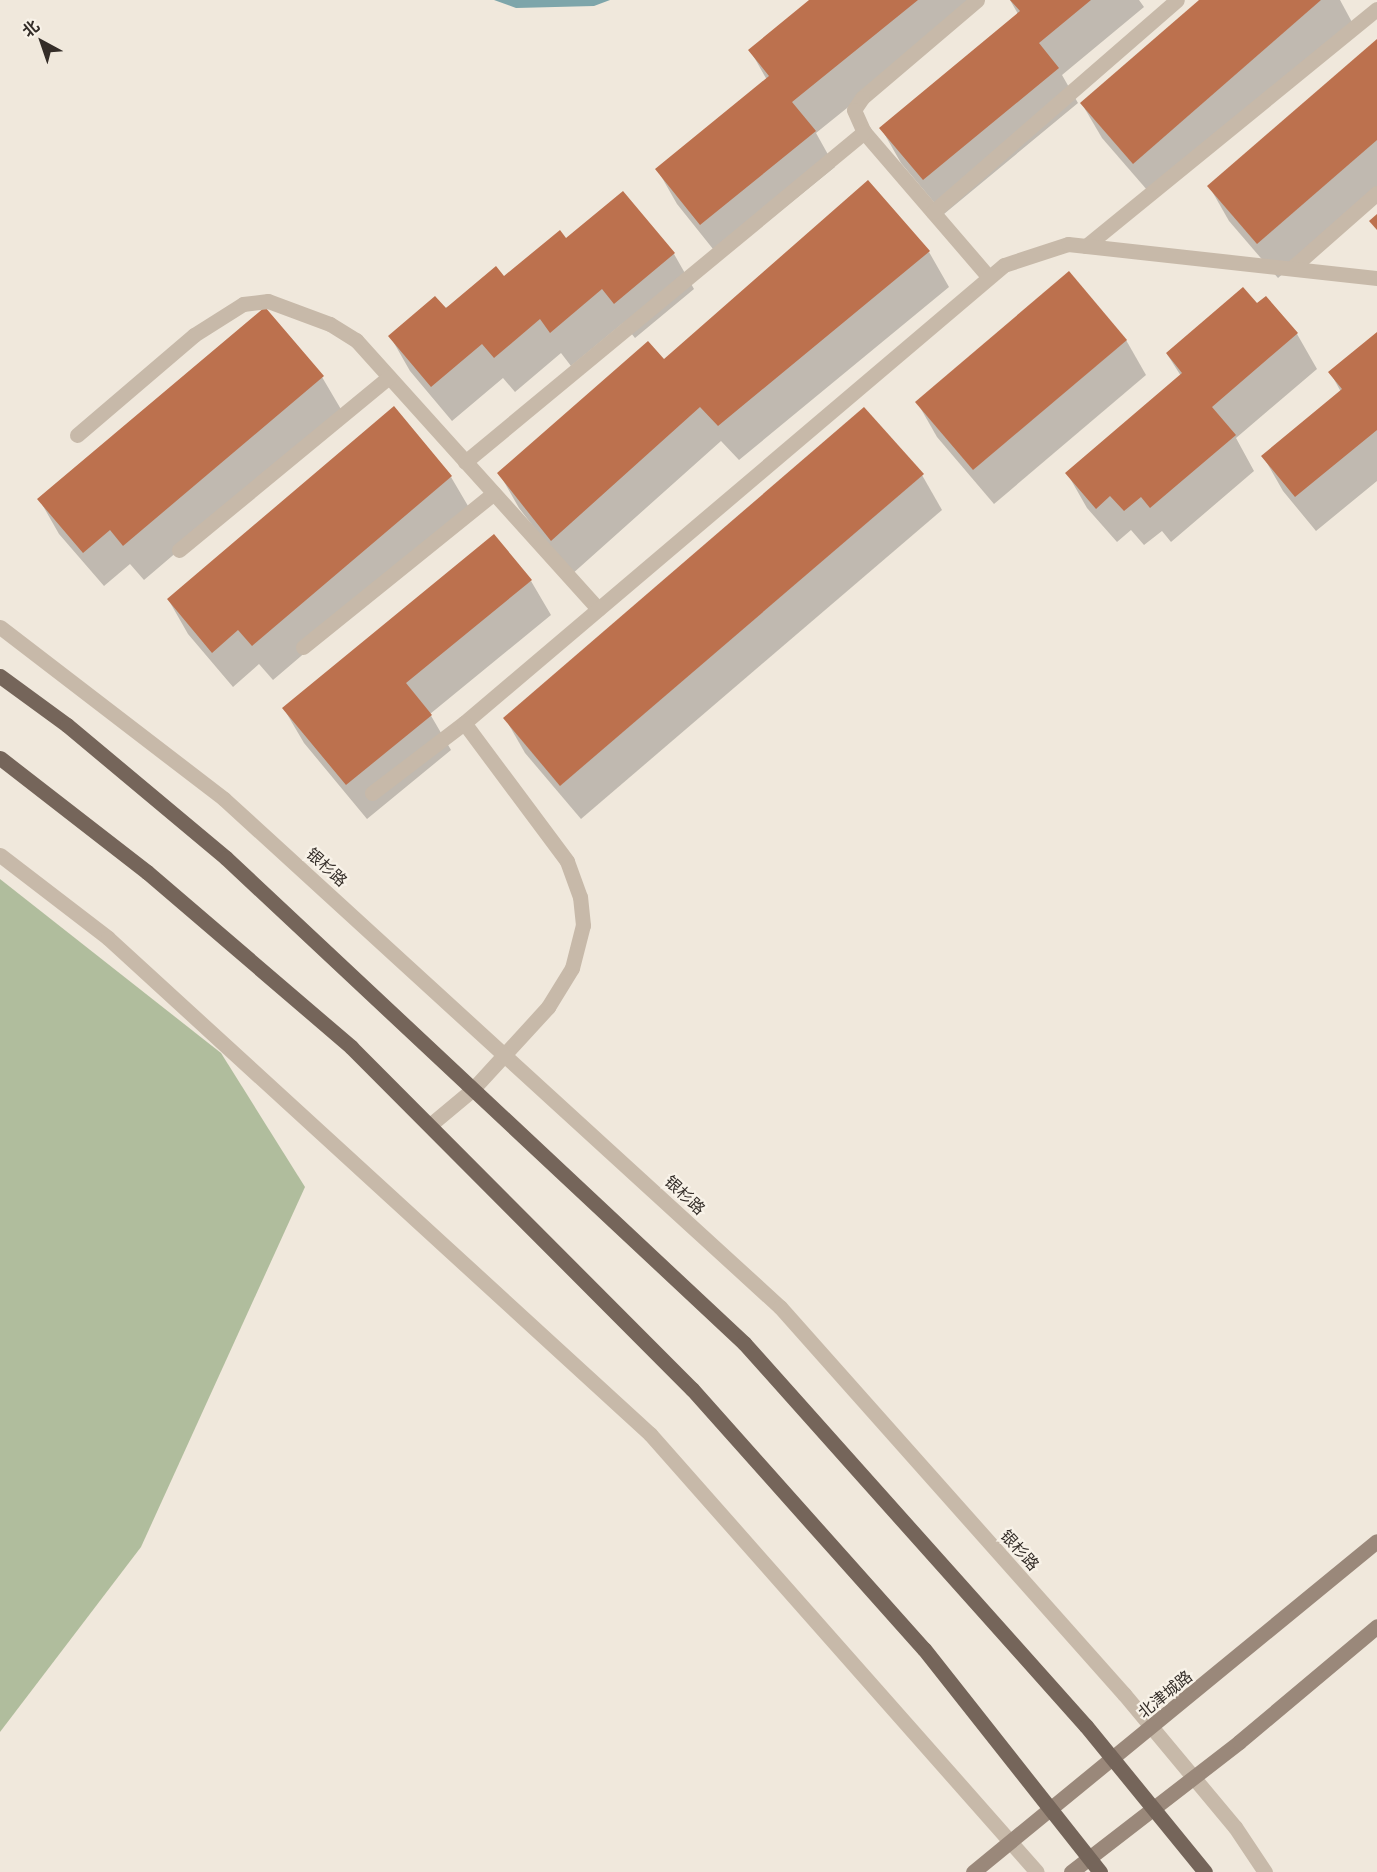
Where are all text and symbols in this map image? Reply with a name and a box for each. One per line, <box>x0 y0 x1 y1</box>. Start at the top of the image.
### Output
north arrow <box>12 12 72 72</box>
text: 北 <box>17 15 44 42</box>
street label: 银杉路 <box>303 844 351 890</box>
street label: 银杉路 <box>661 1172 709 1218</box>
street label: 银杉路 <box>997 1526 1043 1574</box>
street label: 北津城路 <box>1134 1666 1196 1722</box>

